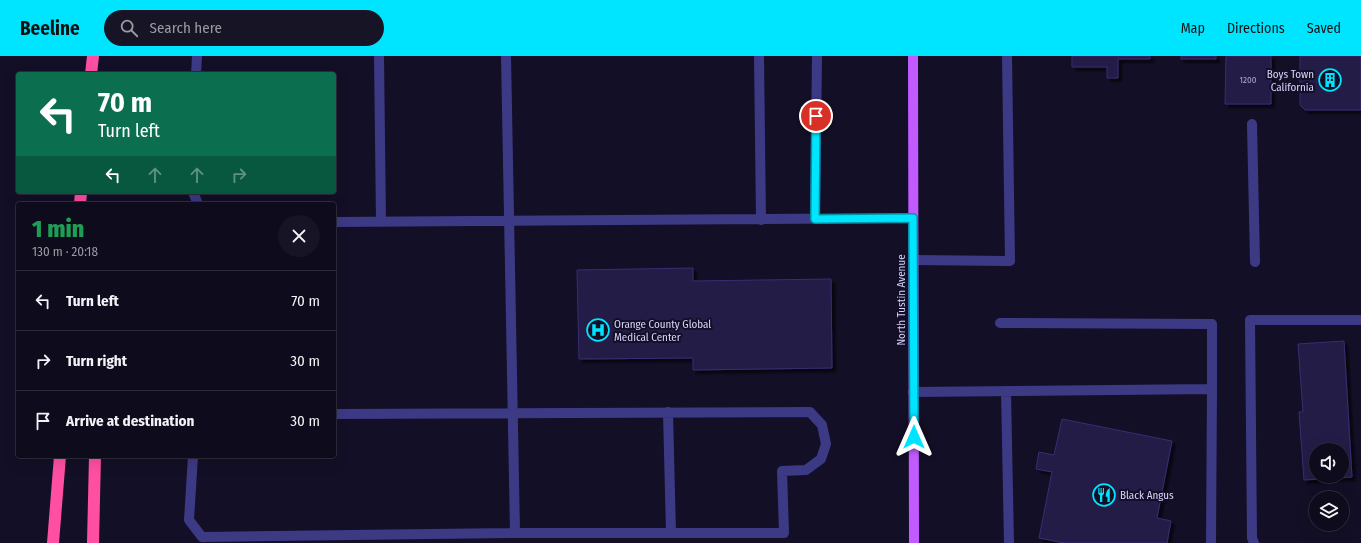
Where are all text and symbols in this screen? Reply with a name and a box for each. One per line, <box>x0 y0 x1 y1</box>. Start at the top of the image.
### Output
search box <box>104 10 384 46</box>
text: Beeline <box>20 17 80 40</box>
icon: search <box>118 17 140 39</box>
text: Search here <box>150 19 222 37</box>
text: Map <box>1181 20 1205 37</box>
text: Directions <box>1227 20 1285 37</box>
text: Saved <box>1307 20 1341 37</box>
building icon: Boys Town California <box>1317 67 1343 93</box>
place label: Boys Town California <box>1267 68 1314 94</box>
house number: 1200 <box>1240 75 1257 85</box>
text: 70 m <box>98 86 152 119</box>
icon: left <box>32 88 84 140</box>
pin <box>799 99 833 133</box>
icon: arrive <box>805 105 827 127</box>
text: Turn left <box>98 120 160 142</box>
icon: left <box>102 164 124 186</box>
icon: ahead <box>144 164 166 186</box>
icon: ahead <box>186 164 208 186</box>
icon: right <box>228 164 250 186</box>
text: 1 min <box>32 215 84 243</box>
button: close <box>278 215 320 257</box>
text: 130 m · 20:18 <box>32 244 98 259</box>
street label: North Tustin Avenue <box>895 254 908 346</box>
icon: left <box>32 290 54 312</box>
text: Turn left <box>66 292 119 310</box>
text: 70 m <box>291 292 320 310</box>
hospital icon: Orange County Global Medical Center <box>585 317 611 343</box>
place label: Orange County Global Medical Center <box>614 318 711 344</box>
icon: right <box>32 350 54 372</box>
text: Turn right <box>66 352 127 370</box>
text: 30 m <box>290 352 320 370</box>
icon: arrive <box>32 410 54 432</box>
text: Arrive at destination <box>66 412 194 430</box>
text: 30 m <box>290 412 320 430</box>
position arrow <box>893 416 935 458</box>
map controls <box>1309 443 1349 531</box>
button: sound <box>1309 443 1349 483</box>
restaurant icon: Black Angus <box>1091 482 1117 508</box>
place label: Black Angus <box>1120 489 1174 502</box>
button: layers <box>1309 491 1349 531</box>

